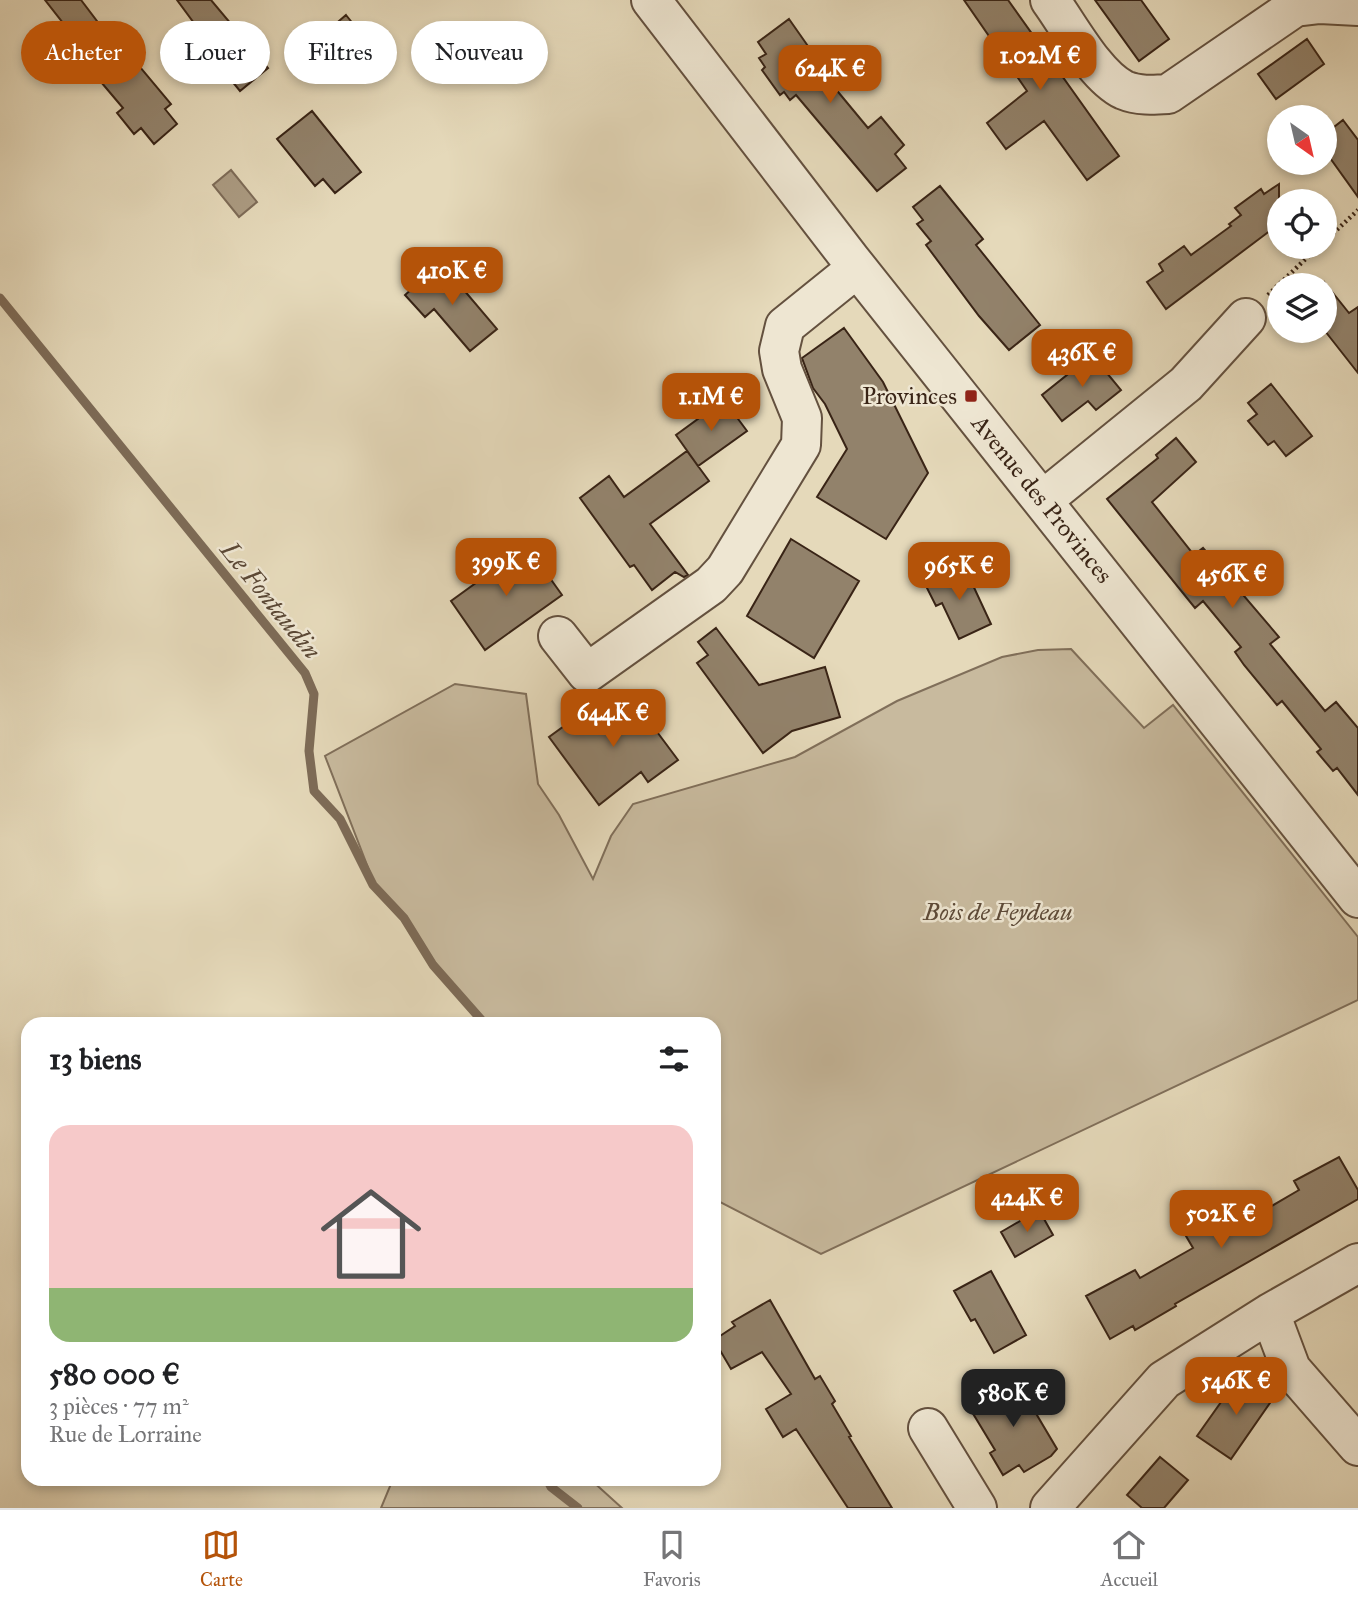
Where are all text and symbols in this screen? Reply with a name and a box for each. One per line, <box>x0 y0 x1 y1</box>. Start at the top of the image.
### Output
chip: Acheter <box>21 21 146 84</box>
chip: Louer <box>160 21 270 84</box>
chip: Filtres <box>284 21 397 84</box>
chip: Nouveau <box>411 21 548 84</box>
pin: 1.02M € <box>975 32 1105 92</box>
text: 1.02M € <box>999 41 1081 69</box>
pin: 624K € <box>773 46 887 105</box>
text: 624K € <box>794 54 866 82</box>
north arrow <box>1267 105 1337 175</box>
map controls <box>1267 105 1337 343</box>
button: locate <box>1267 189 1337 259</box>
pin: 410K € <box>395 247 509 307</box>
text: 410K € <box>417 256 487 284</box>
button: layers <box>1267 273 1337 343</box>
pin: 436K € <box>1025 330 1139 389</box>
text: 436K € <box>1047 338 1117 366</box>
pin: 1.1M € <box>654 374 768 433</box>
place label: Provinces <box>862 381 957 411</box>
text: 1.1M € <box>678 382 744 410</box>
marker: Provinces <box>963 388 979 404</box>
street label: Avenue des Provinces <box>964 408 1119 589</box>
water label: Le Fontaudin <box>213 534 328 666</box>
pin: 399K € <box>449 538 563 598</box>
pin: 965K € <box>902 542 1016 602</box>
text: 399K € <box>471 547 541 575</box>
pin: 456K € <box>1175 550 1289 610</box>
text: 965K € <box>924 551 994 579</box>
text: 456K € <box>1197 559 1267 587</box>
pin: 644K € <box>556 690 670 749</box>
text: 644K € <box>577 698 649 726</box>
park label: Bois de Feydeau <box>922 897 1073 927</box>
icon: filters <box>655 1040 693 1078</box>
text: 13 biens <box>49 1041 142 1077</box>
icon: home <box>308 1171 434 1297</box>
pin: 424K € <box>970 1174 1084 1234</box>
text: 424K € <box>991 1183 1063 1211</box>
pin: 502K € <box>1164 1190 1278 1250</box>
text: 502K € <box>1186 1199 1256 1227</box>
text: 580 000 € <box>49 1356 180 1392</box>
pin: 546K € <box>1179 1358 1293 1417</box>
text: 546K € <box>1201 1366 1271 1394</box>
pin: 580K € <box>956 1370 1070 1429</box>
text: 580K € <box>977 1378 1049 1406</box>
text: 3 pièces · 77 m² <box>49 1392 189 1420</box>
text: Rue de Lorraine <box>49 1420 202 1448</box>
tab: Carte <box>200 1526 243 1591</box>
tab: Favoris <box>643 1526 701 1591</box>
tab: Accueil <box>1101 1526 1158 1591</box>

